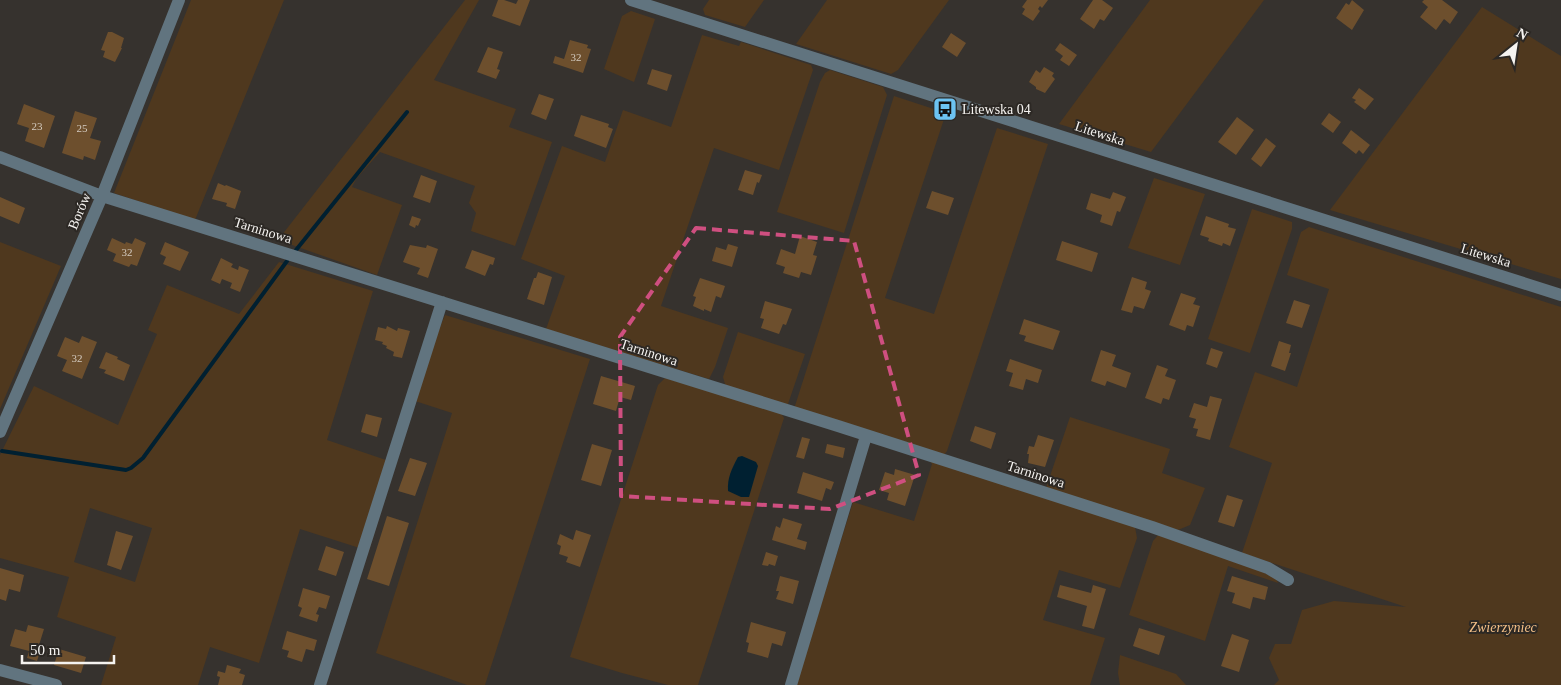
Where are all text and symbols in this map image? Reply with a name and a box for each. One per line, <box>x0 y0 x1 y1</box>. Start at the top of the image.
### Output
north arrow <box>1491 20 1541 70</box>
text: N <box>1514 25 1530 43</box>
house number: 32 <box>571 51 582 63</box>
bus stop icon: Litewska 04 <box>932 96 958 122</box>
place label: Litewska 04 <box>962 102 1031 117</box>
street label: Litewska <box>1073 118 1127 149</box>
house number: 23 <box>32 120 43 132</box>
house number: 25 <box>77 122 88 134</box>
street label: Borów <box>65 190 94 232</box>
street label: Tarninowa <box>232 215 294 247</box>
street label: Litewska <box>1459 241 1513 270</box>
house number: 32 <box>122 246 133 258</box>
street label: Tarninowa <box>618 336 680 369</box>
house number: 32 <box>72 352 83 364</box>
street label: Tarninowa <box>1005 458 1067 491</box>
park label: Zwierzyniec <box>1469 620 1538 635</box>
scale bar <box>22 632 115 664</box>
text: 50 m <box>30 642 61 658</box>

